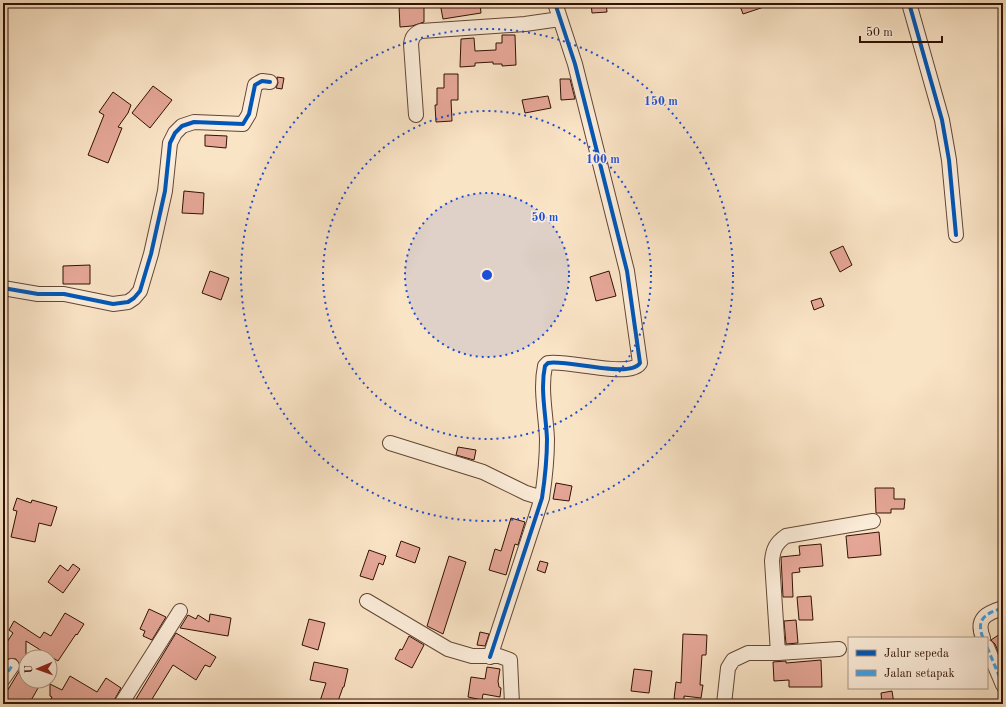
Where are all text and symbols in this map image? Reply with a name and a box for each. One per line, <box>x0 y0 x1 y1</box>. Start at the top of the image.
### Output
scale bar <box>860 18 942 44</box>
text: 50 m <box>866 26 893 39</box>
text: 150 m <box>644 95 678 108</box>
text: 100 m <box>586 154 620 166</box>
text: 50 m <box>532 211 559 224</box>
centre of rings <box>480 268 494 282</box>
legend <box>848 637 988 689</box>
text: Jalur sepeda <box>884 648 949 660</box>
north arrow <box>18 649 58 689</box>
text: U <box>24 664 35 674</box>
text: Jalan setapak <box>884 668 955 680</box>

